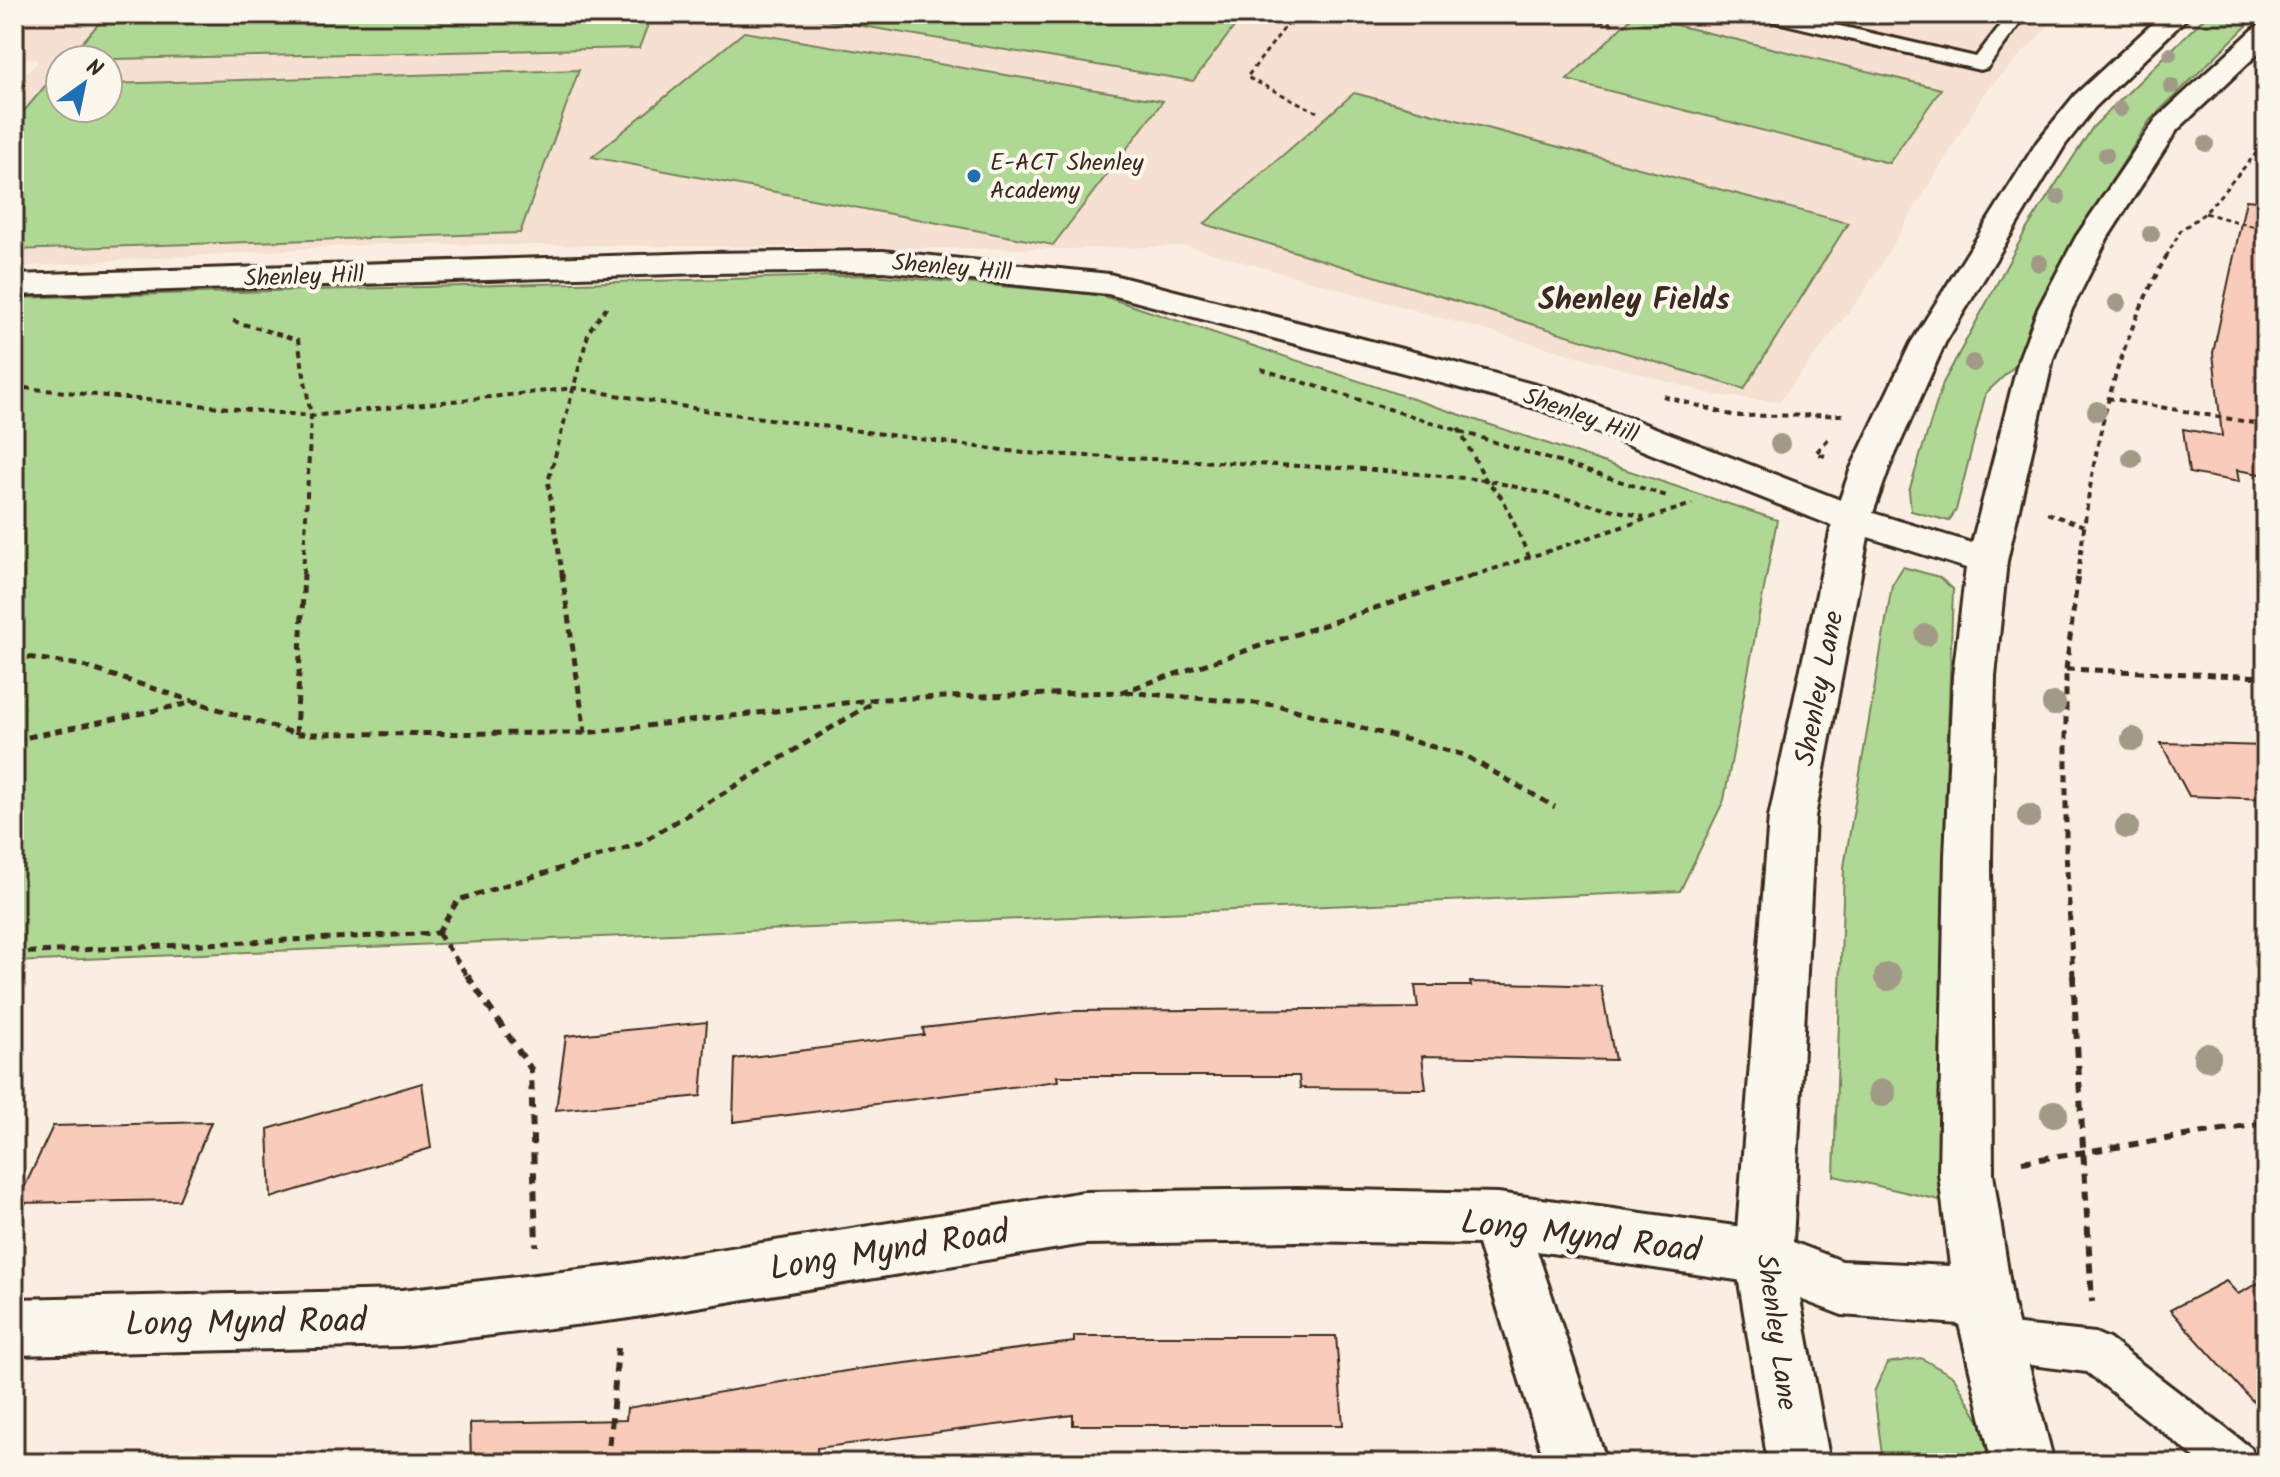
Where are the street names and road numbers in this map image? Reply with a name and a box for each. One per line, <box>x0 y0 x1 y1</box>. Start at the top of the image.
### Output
street label: Shenley Hill <box>890 244 1014 293</box>
street label: Shenley Hill <box>243 256 365 299</box>
street label: Shenley Hill <box>1517 378 1644 455</box>
street label: Shenley Lane <box>1783 607 1858 770</box>
street label: Long Mynd Road <box>1457 1196 1705 1280</box>
street label: Long Mynd Road <box>766 1206 1014 1298</box>
street label: Shenley Lane <box>1742 1251 1809 1414</box>
street label: Long Mynd Road <box>125 1295 368 1353</box>

